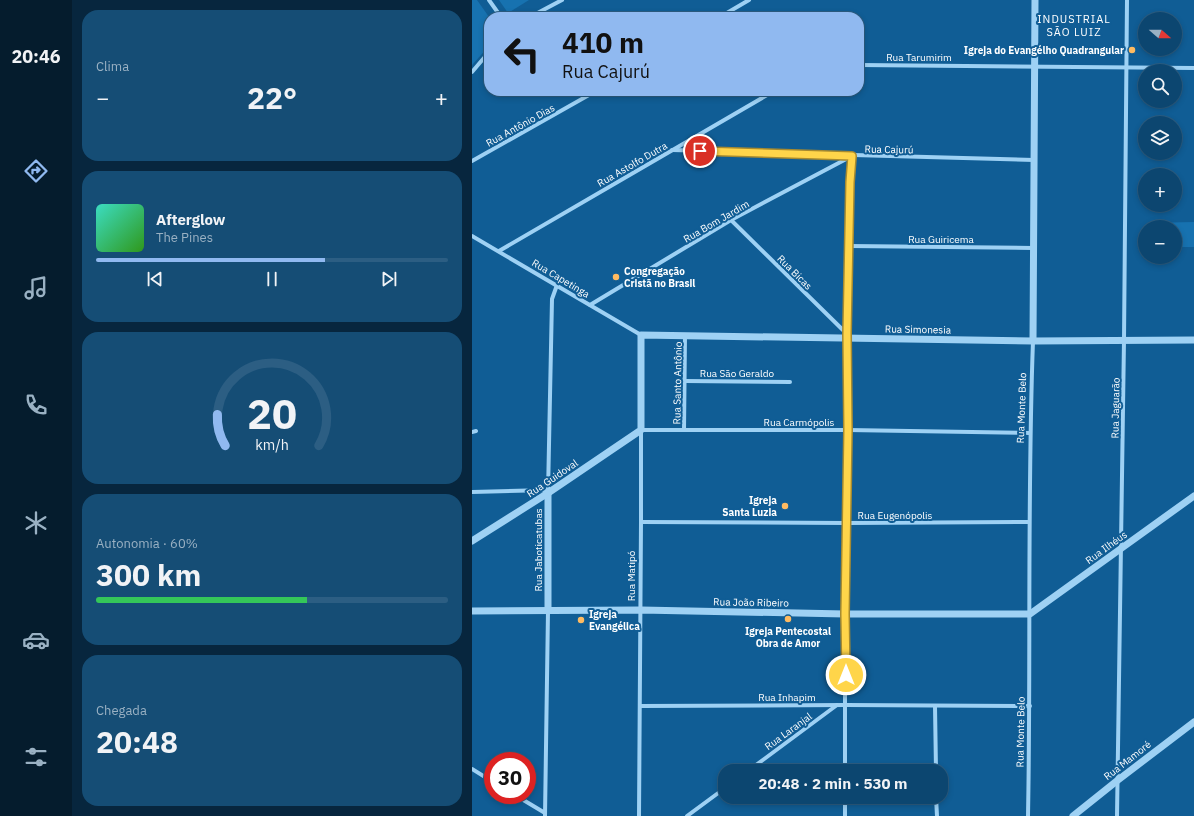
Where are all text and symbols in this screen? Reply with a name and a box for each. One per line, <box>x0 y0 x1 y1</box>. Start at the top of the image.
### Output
district label: INDUSTRIAL SÃO LUIZ <box>1037 12 1111 39</box>
north arrow <box>1138 12 1182 56</box>
map controls <box>1138 12 1182 264</box>
text: 410 m <box>562 24 644 61</box>
icon: left <box>496 28 548 80</box>
place label: Igreja do Evangélho Quadrangular <box>964 44 1124 57</box>
text: 20:46 <box>11 45 61 68</box>
marker: Igreja do Evangélho Quadrangular <box>1127 45 1137 55</box>
street label: Rua Tarumirim <box>886 51 952 64</box>
text: Clima <box>96 58 129 75</box>
text: Rua Cajurú <box>562 60 650 83</box>
button: search <box>1138 64 1182 108</box>
text: 22° <box>247 78 297 117</box>
text: − <box>96 83 109 112</box>
text: + <box>435 83 448 112</box>
street label: Rua Antônio Dias <box>484 101 557 150</box>
button: layers <box>1138 116 1182 160</box>
pin <box>683 134 717 168</box>
street label: Rua Astolfo Dutra <box>595 139 670 190</box>
icon: arrive <box>689 140 711 162</box>
street label: Rua Cajurú <box>864 143 914 156</box>
icon: directions <box>22 157 50 185</box>
button: + <box>1138 168 1182 212</box>
street label: Rua Bom Jardim <box>681 197 752 246</box>
text: Afterglow <box>156 210 225 229</box>
button: − <box>1138 220 1182 264</box>
text: The Pines <box>156 229 213 246</box>
street label: Rua Guiricema <box>908 233 974 246</box>
street label: Rua Bicas <box>774 252 815 293</box>
street label: Rua Capetinga <box>530 256 592 301</box>
place label: Congregação Cristã no Brasil <box>624 265 695 290</box>
icon: previous <box>144 268 166 290</box>
icon: pause <box>261 268 283 290</box>
icon: next <box>378 268 400 290</box>
marker: Congregação Cristã no Brasil <box>611 272 621 282</box>
icon: music <box>22 274 50 302</box>
street label: Rua Simonesia <box>885 322 952 337</box>
street label: Rua Santo Antônio <box>670 341 685 425</box>
street label: Rua São Geraldo <box>700 367 775 380</box>
street label: Rua Monte Belo <box>1014 372 1029 444</box>
street label: Rua Jaguarão <box>1108 377 1123 439</box>
text: 20 <box>247 386 297 440</box>
icon: phone <box>22 391 50 419</box>
street label: Rua Carmópolis <box>764 416 835 429</box>
text: km/h <box>255 435 289 454</box>
street label: Rua Guidoval <box>524 456 581 500</box>
place label: Igreja Santa Luzia <box>722 494 777 519</box>
marker: Igreja Santa Luzia <box>780 501 790 511</box>
street label: Rua Jaboticatubas <box>532 508 545 592</box>
icon: climate <box>22 509 50 537</box>
street label: Rua Eugenópolis <box>858 509 933 522</box>
street label: Rua Ilhéus <box>1083 528 1130 567</box>
text: Autonomia · 60% <box>96 535 198 552</box>
street label: Rua Matipó <box>625 550 638 601</box>
text: 300 km <box>96 555 201 594</box>
street label: Rua João Ribeiro <box>713 595 789 610</box>
place label: Igreja Evangélica <box>589 608 640 633</box>
marker: Igreja Pentecostal Obra de Amor <box>783 614 793 624</box>
marker: Igreja Evangélica <box>576 615 586 625</box>
place label: Igreja Pentecostal Obra de Amor <box>745 625 831 650</box>
icon: car <box>22 626 50 654</box>
position arrow <box>825 654 867 696</box>
street label: Rua Inhapim <box>758 691 816 704</box>
street label: Rua Monte Belo <box>1013 696 1028 768</box>
text: Chegada <box>96 702 147 719</box>
street label: Rua Laranjal <box>762 710 815 753</box>
text: 20:48 <box>96 722 178 761</box>
street label: Rua Mamoré <box>1101 738 1154 783</box>
icon: filters <box>22 743 50 771</box>
speed limit sign: 30 <box>484 752 536 804</box>
text: 20:48 · 2 min · 530 m <box>759 774 907 793</box>

